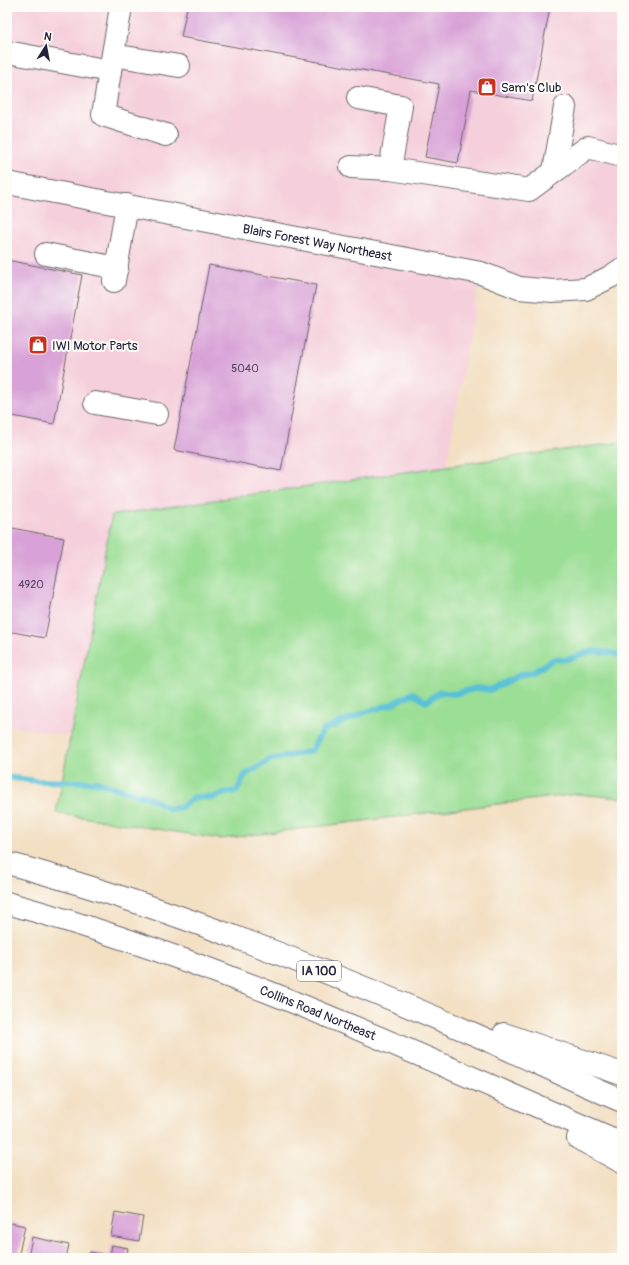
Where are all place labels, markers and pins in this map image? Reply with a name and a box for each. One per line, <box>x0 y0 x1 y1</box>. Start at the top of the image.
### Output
shop icon: Sam's Club <box>476 76 498 98</box>
place label: Sam's Club <box>501 80 561 96</box>
shop icon: IWI Motor Parts <box>27 334 49 356</box>
place label: IWI Motor Parts <box>52 338 138 354</box>

